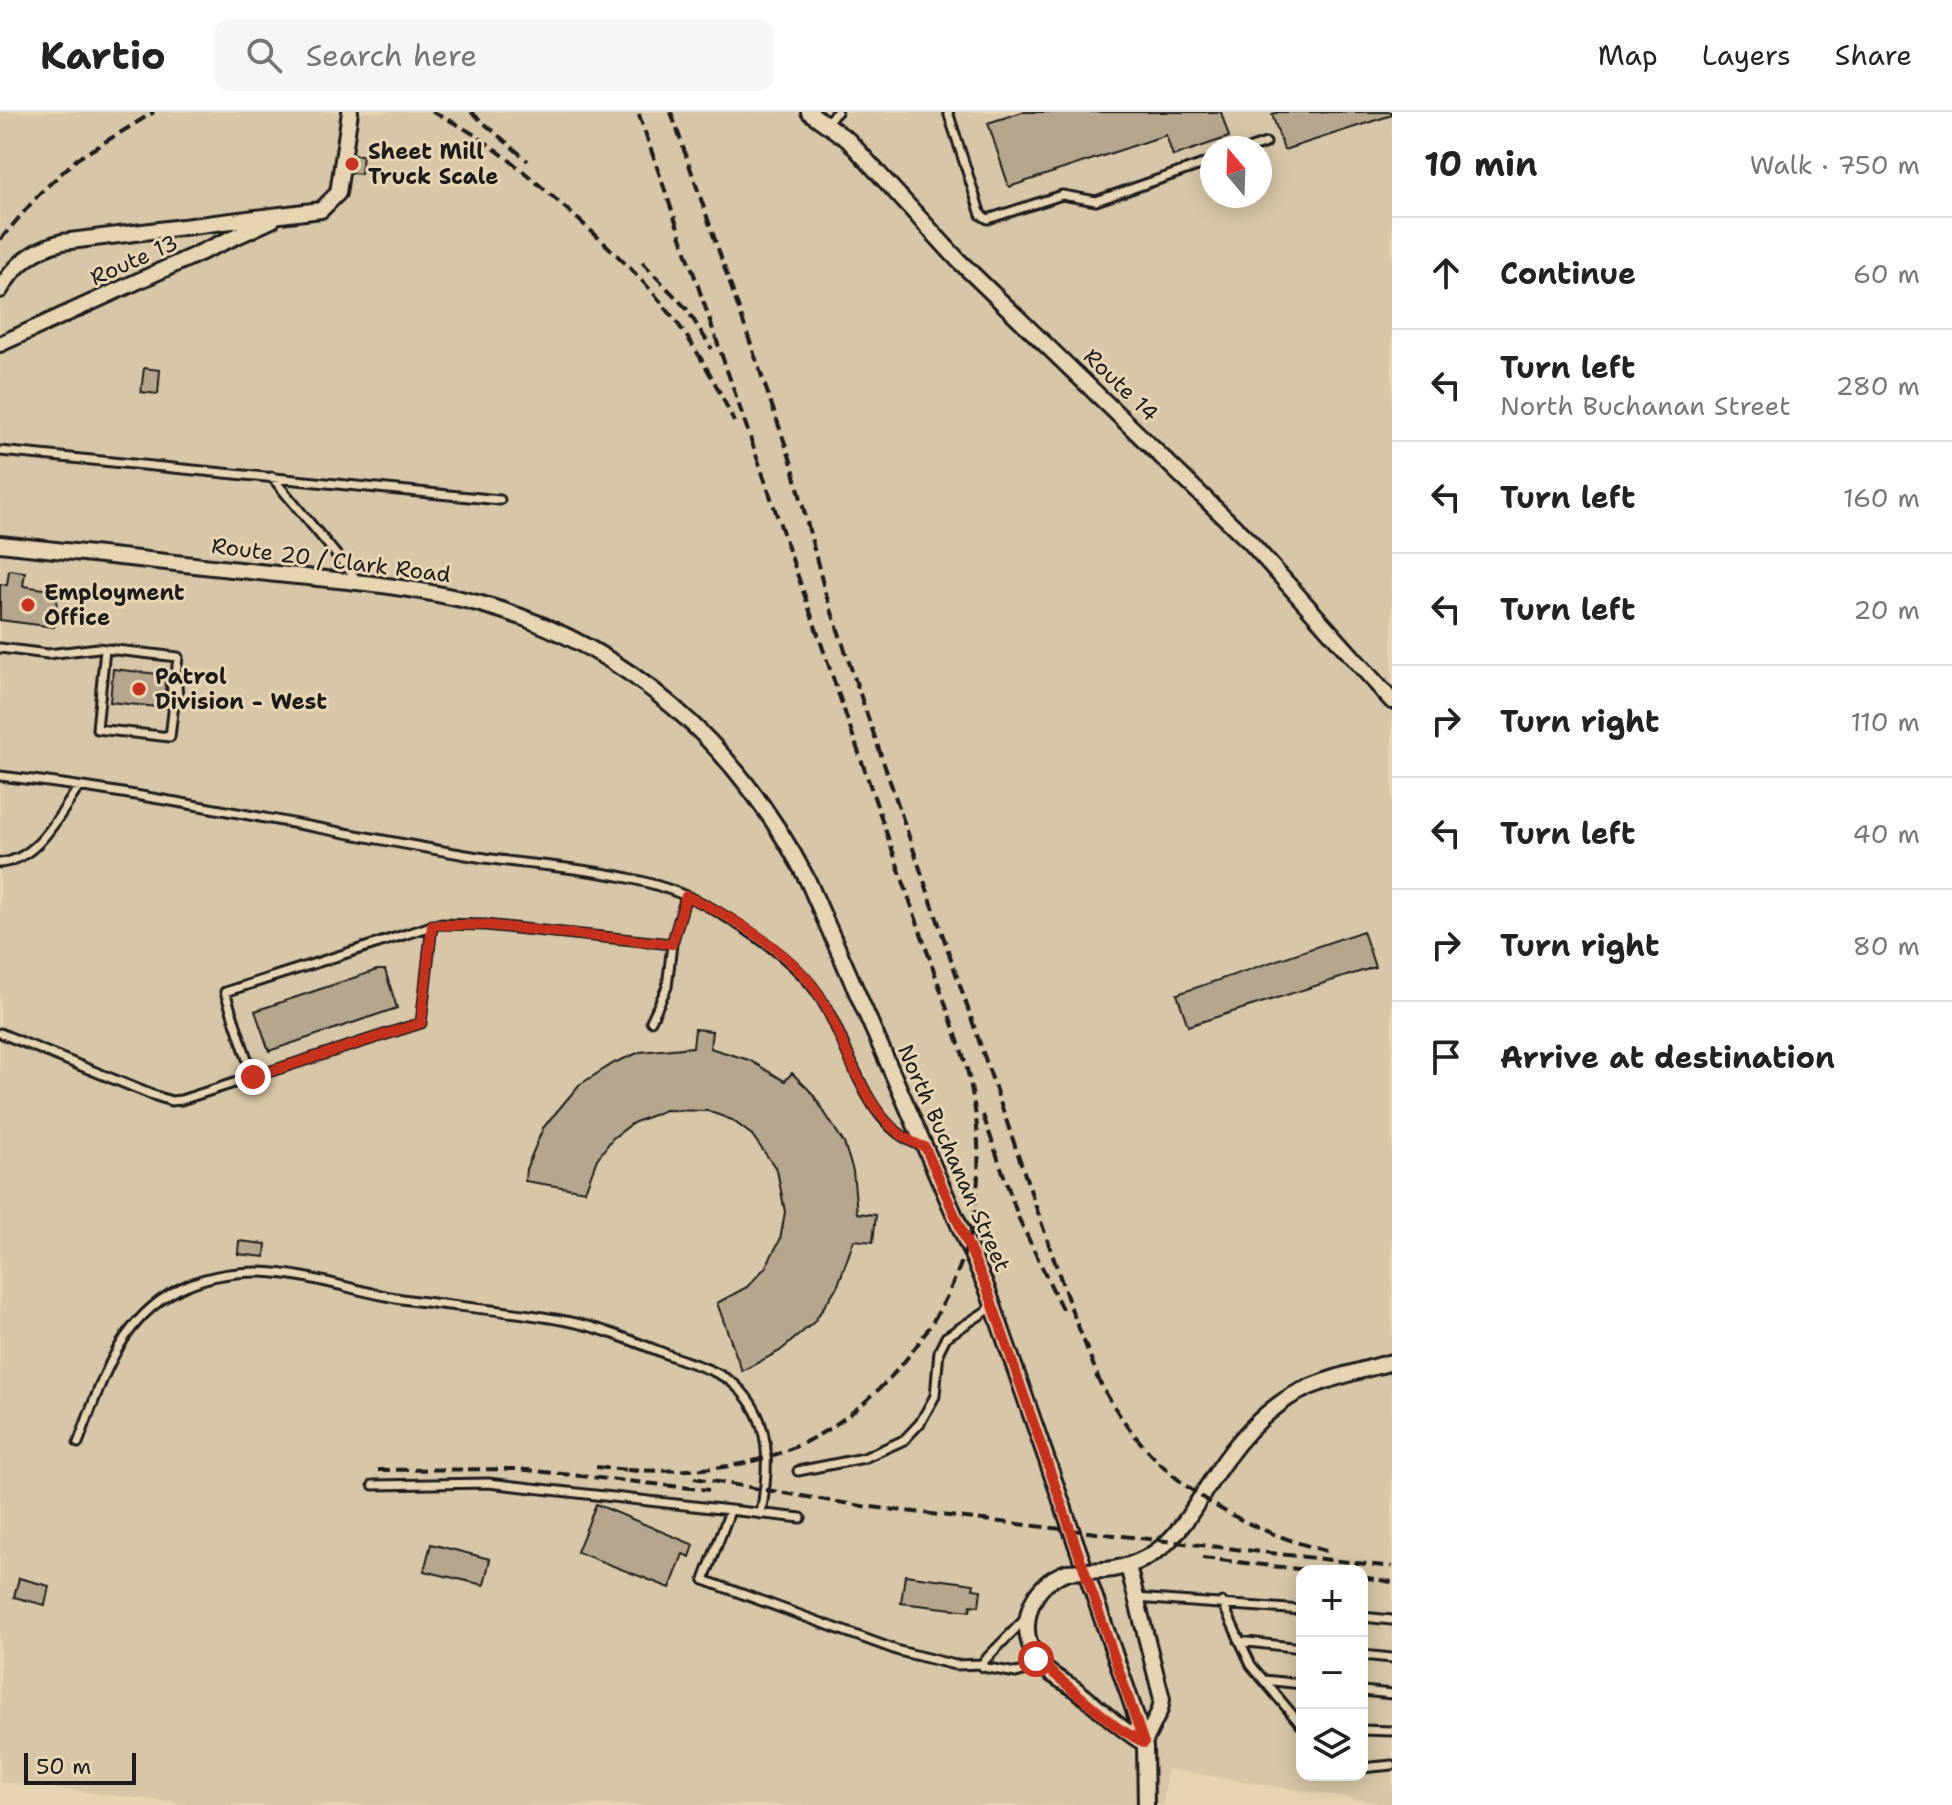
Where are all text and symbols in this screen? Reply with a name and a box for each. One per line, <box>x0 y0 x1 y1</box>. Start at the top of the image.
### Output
search box <box>214 19 774 91</box>
text: Kartio <box>40 30 166 81</box>
icon: search <box>242 33 286 77</box>
text: Search here <box>306 35 477 76</box>
text: Map <box>1598 36 1658 74</box>
text: Layers <box>1702 36 1791 74</box>
text: Share <box>1835 36 1912 74</box>
north arrow <box>1200 136 1272 208</box>
place label: Sheet Mill Truck Scale <box>368 137 498 191</box>
text: 10 min <box>1424 141 1538 187</box>
text: Walk · 750 m <box>1750 147 1920 182</box>
marker: Sheet Mill Truck Scale <box>343 155 361 173</box>
street label: Route 13 <box>86 228 182 292</box>
icon: ahead <box>1424 251 1468 295</box>
text: Continue <box>1500 253 1636 294</box>
text: 60 m <box>1853 256 1920 291</box>
street label: Route 14 <box>1077 342 1165 428</box>
text: Turn left <box>1500 347 1635 388</box>
icon: left <box>1424 363 1468 407</box>
text: 280 m <box>1835 368 1920 403</box>
text: North Buchanan Street <box>1500 388 1791 423</box>
icon: left <box>1424 475 1468 519</box>
text: Turn left <box>1500 477 1635 518</box>
text: 160 m <box>1843 480 1920 515</box>
street label: Route 20 / Clark Road <box>210 531 452 589</box>
place label: Employment Office <box>44 578 185 632</box>
icon: left <box>1424 587 1468 631</box>
text: Turn left <box>1500 589 1635 630</box>
text: 20 m <box>1853 592 1920 627</box>
marker: Employment Office <box>19 596 37 614</box>
place label: Patrol Division - West <box>155 662 327 716</box>
marker: Patrol Division - West <box>130 680 148 698</box>
icon: right <box>1424 699 1468 743</box>
text: Turn right <box>1500 701 1659 742</box>
text: 110 m <box>1850 704 1920 739</box>
icon: left <box>1424 811 1468 855</box>
text: Turn left <box>1500 813 1635 854</box>
text: 40 m <box>1853 816 1920 851</box>
icon: right <box>1424 923 1468 967</box>
text: Turn right <box>1500 925 1659 966</box>
text: 80 m <box>1853 928 1920 963</box>
icon: arrive <box>1424 1035 1468 1079</box>
text: Arrive at destination <box>1500 1037 1835 1078</box>
street label: North Buchanan Street <box>891 1040 1017 1276</box>
route end <box>235 1059 271 1095</box>
map controls <box>1296 1565 1368 1781</box>
button: + <box>1296 1565 1368 1637</box>
button: − <box>1296 1637 1368 1709</box>
route start <box>1018 1641 1054 1677</box>
button: layers <box>1296 1709 1368 1781</box>
scale bar <box>24 1749 136 1785</box>
text: 50 m <box>36 1752 91 1781</box>

